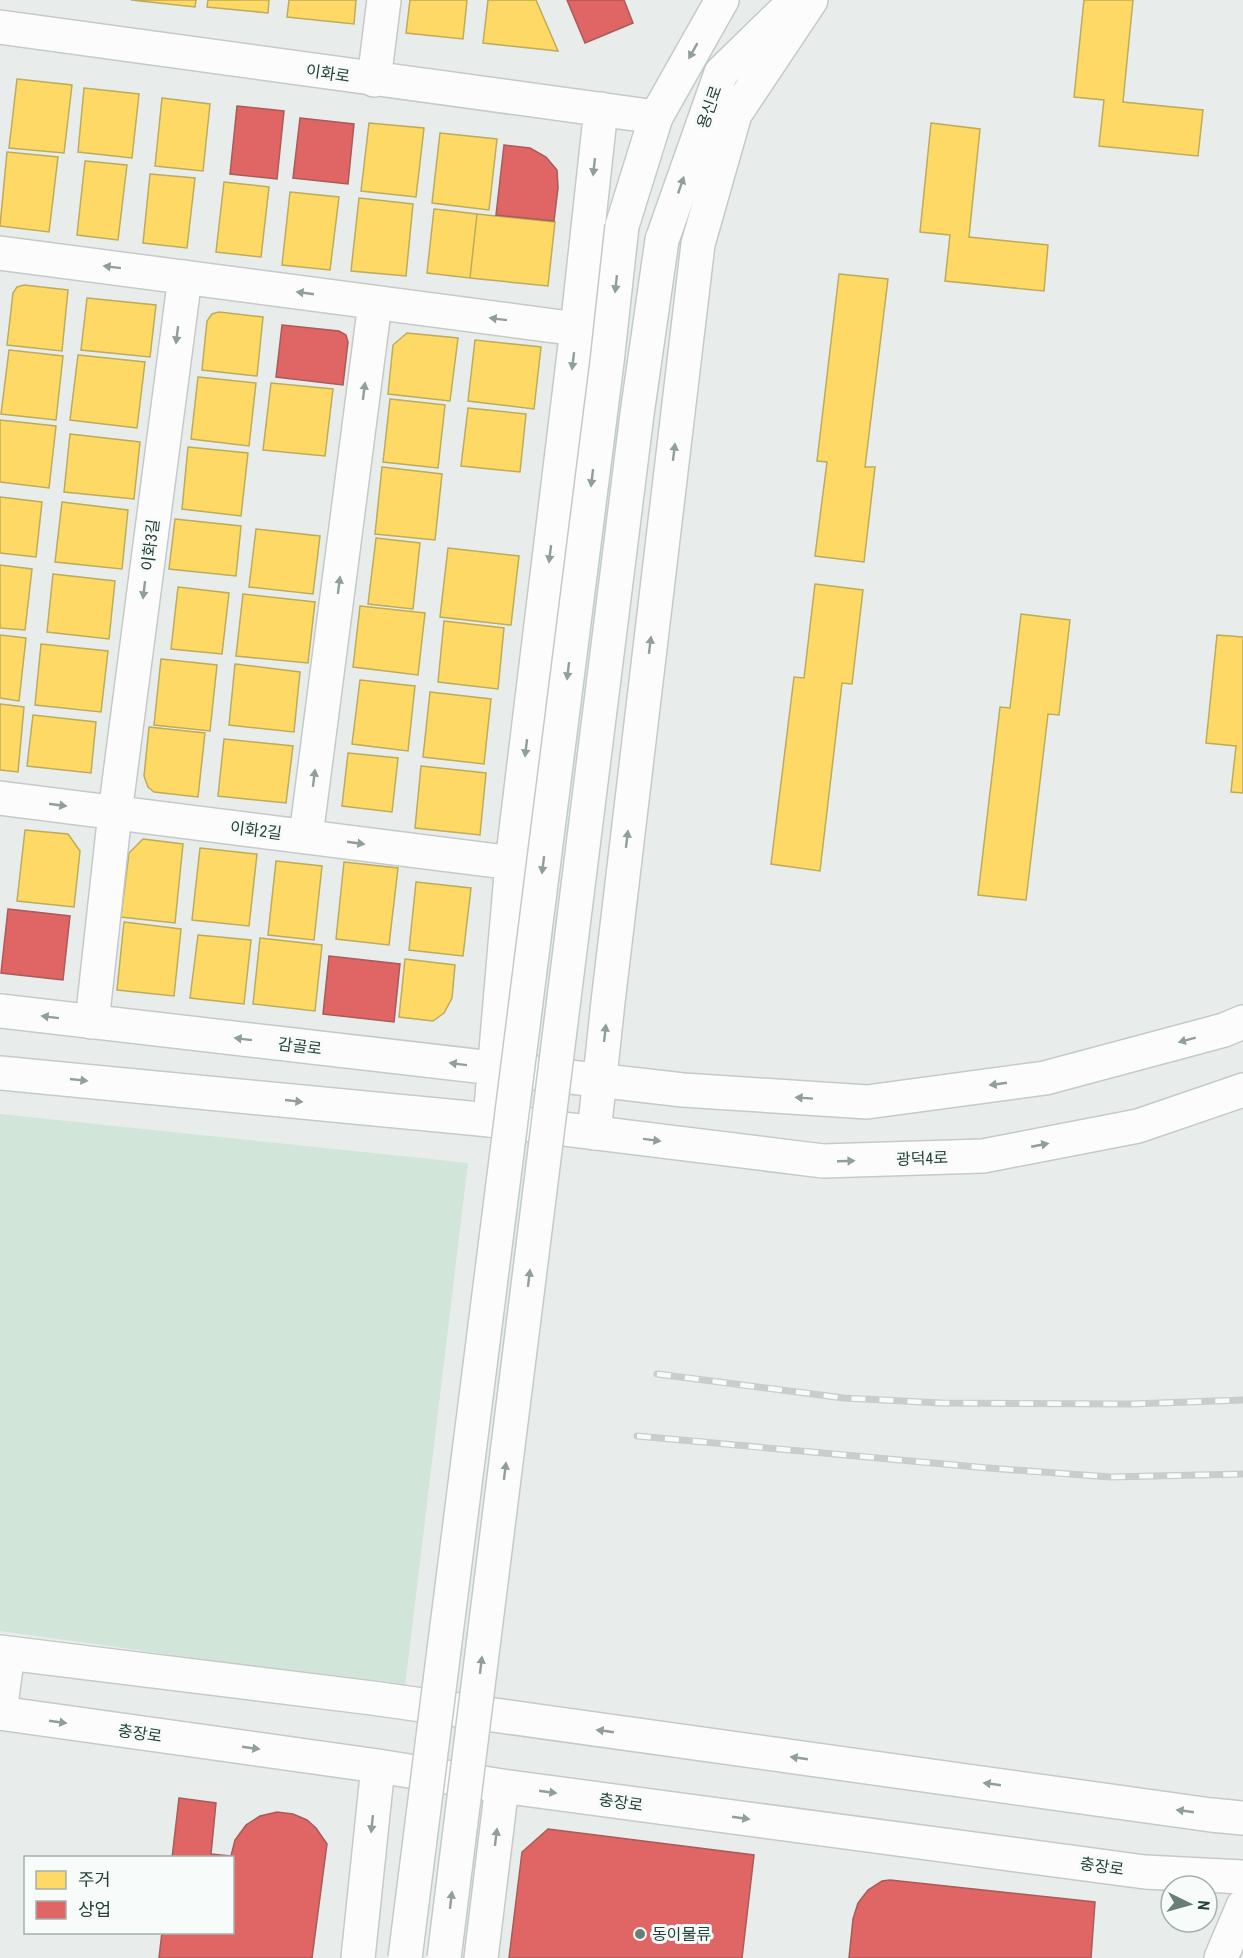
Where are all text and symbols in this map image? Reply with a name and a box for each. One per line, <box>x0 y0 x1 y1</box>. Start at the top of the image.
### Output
one-way arrow <box>688 43 698 60</box>
street label: 이화로 <box>305 61 351 86</box>
street label: 용신로 <box>693 83 726 131</box>
one-way arrow <box>589 157 599 176</box>
one-way arrow <box>677 176 687 194</box>
one-way arrow <box>102 262 121 272</box>
one-way arrow <box>611 275 620 294</box>
one-way arrow <box>295 289 314 298</box>
one-way arrow <box>489 314 508 323</box>
one-way arrow <box>173 325 182 344</box>
one-way arrow <box>569 351 578 370</box>
one-way arrow <box>359 382 368 401</box>
one-way arrow <box>669 442 678 461</box>
one-way arrow <box>588 468 597 487</box>
street label: 이화3길 <box>138 518 163 572</box>
one-way arrow <box>545 545 555 564</box>
one-way arrow <box>334 575 343 594</box>
one-way arrow <box>139 581 148 600</box>
one-way arrow <box>646 636 655 655</box>
one-way arrow <box>563 662 572 681</box>
one-way arrow <box>522 738 531 757</box>
one-way arrow <box>309 768 318 787</box>
one-way arrow <box>49 801 68 810</box>
street label: 이화2길 <box>229 818 283 843</box>
one-way arrow <box>623 830 632 849</box>
one-way arrow <box>346 838 365 847</box>
one-way arrow <box>539 855 548 874</box>
one-way arrow <box>40 1012 59 1021</box>
one-way arrow <box>600 1023 609 1042</box>
one-way arrow <box>234 1034 253 1044</box>
street label: 감골로 <box>277 1034 323 1059</box>
one-way arrow <box>1178 1036 1196 1045</box>
one-way arrow <box>448 1059 467 1069</box>
one-way arrow <box>70 1075 89 1085</box>
one-way arrow <box>988 1080 1007 1089</box>
one-way arrow <box>795 1093 814 1103</box>
one-way arrow <box>285 1096 304 1106</box>
one-way arrow <box>643 1136 662 1145</box>
one-way arrow <box>1031 1140 1050 1149</box>
street label: 광덕4로 <box>896 1148 949 1169</box>
one-way arrow <box>836 1156 855 1165</box>
one-way arrow <box>524 1268 534 1287</box>
one-way arrow <box>500 1462 510 1481</box>
one-way arrow <box>476 1655 485 1674</box>
one-way arrow <box>48 1717 67 1726</box>
street label: 충장로 <box>117 1721 163 1746</box>
one-way arrow <box>596 1726 615 1735</box>
one-way arrow <box>242 1744 261 1753</box>
one-way arrow <box>789 1753 808 1762</box>
one-way arrow <box>982 1780 1001 1789</box>
one-way arrow <box>538 1787 557 1797</box>
street label: 충장로 <box>598 1790 644 1815</box>
one-way arrow <box>1175 1807 1194 1816</box>
one-way arrow <box>732 1813 751 1823</box>
one-way arrow <box>367 1815 377 1834</box>
one-way arrow <box>491 1828 501 1847</box>
street label: 충장로 <box>1079 1854 1125 1879</box>
legend <box>24 1856 234 1934</box>
text: 주거 <box>78 1869 111 1890</box>
north arrow <box>1159 1874 1219 1934</box>
one-way arrow <box>447 1890 456 1909</box>
text: 상업 <box>78 1899 111 1920</box>
text: N <box>1194 1900 1213 1911</box>
place label: 동이물류 <box>652 1925 711 1944</box>
marker: 동이물류 <box>633 1927 647 1941</box>

